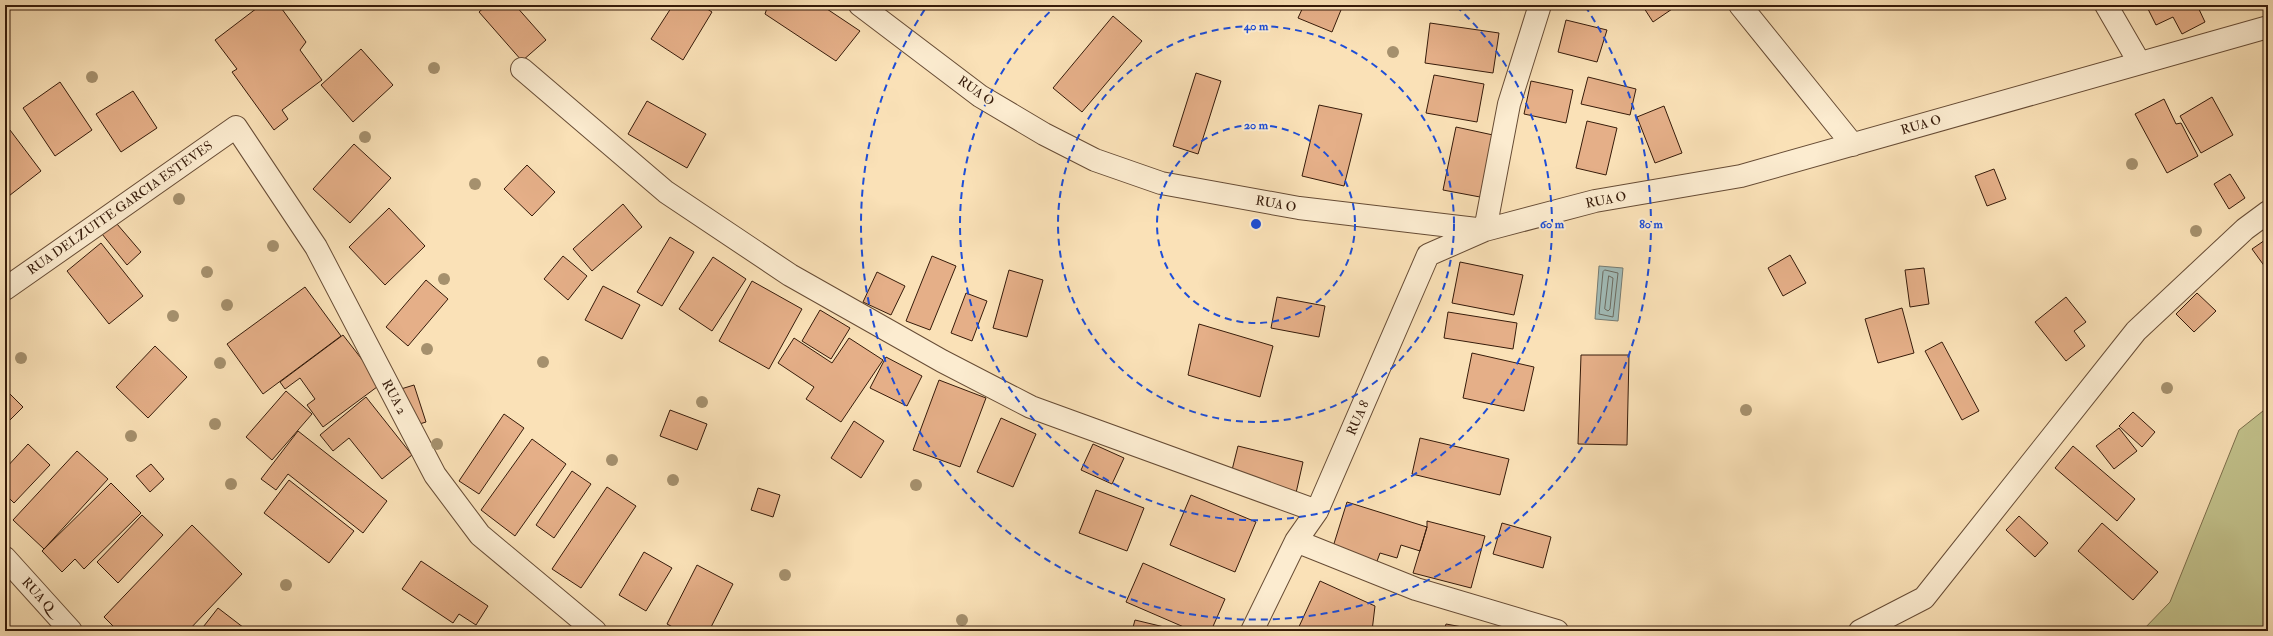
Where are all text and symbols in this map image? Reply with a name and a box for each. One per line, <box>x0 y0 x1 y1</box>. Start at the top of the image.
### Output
text: 40 m <box>1243 19 1269 34</box>
street label: RUA O <box>955 73 997 109</box>
street label: RUA O <box>1899 112 1943 138</box>
text: 20 m <box>1244 118 1269 133</box>
street label: RUA DELZUITE GARCIA ESTEVES <box>24 138 216 278</box>
street label: RUA O <box>1584 188 1628 212</box>
street label: RUA O <box>1254 193 1298 215</box>
centre of rings <box>1249 217 1263 231</box>
text: 60 m <box>1540 217 1565 232</box>
text: 80 m <box>1639 217 1663 232</box>
street label: RUA 2 <box>378 377 410 417</box>
street label: RUA 8 <box>1343 398 1373 438</box>
street label: RUA Q <box>18 574 63 622</box>

